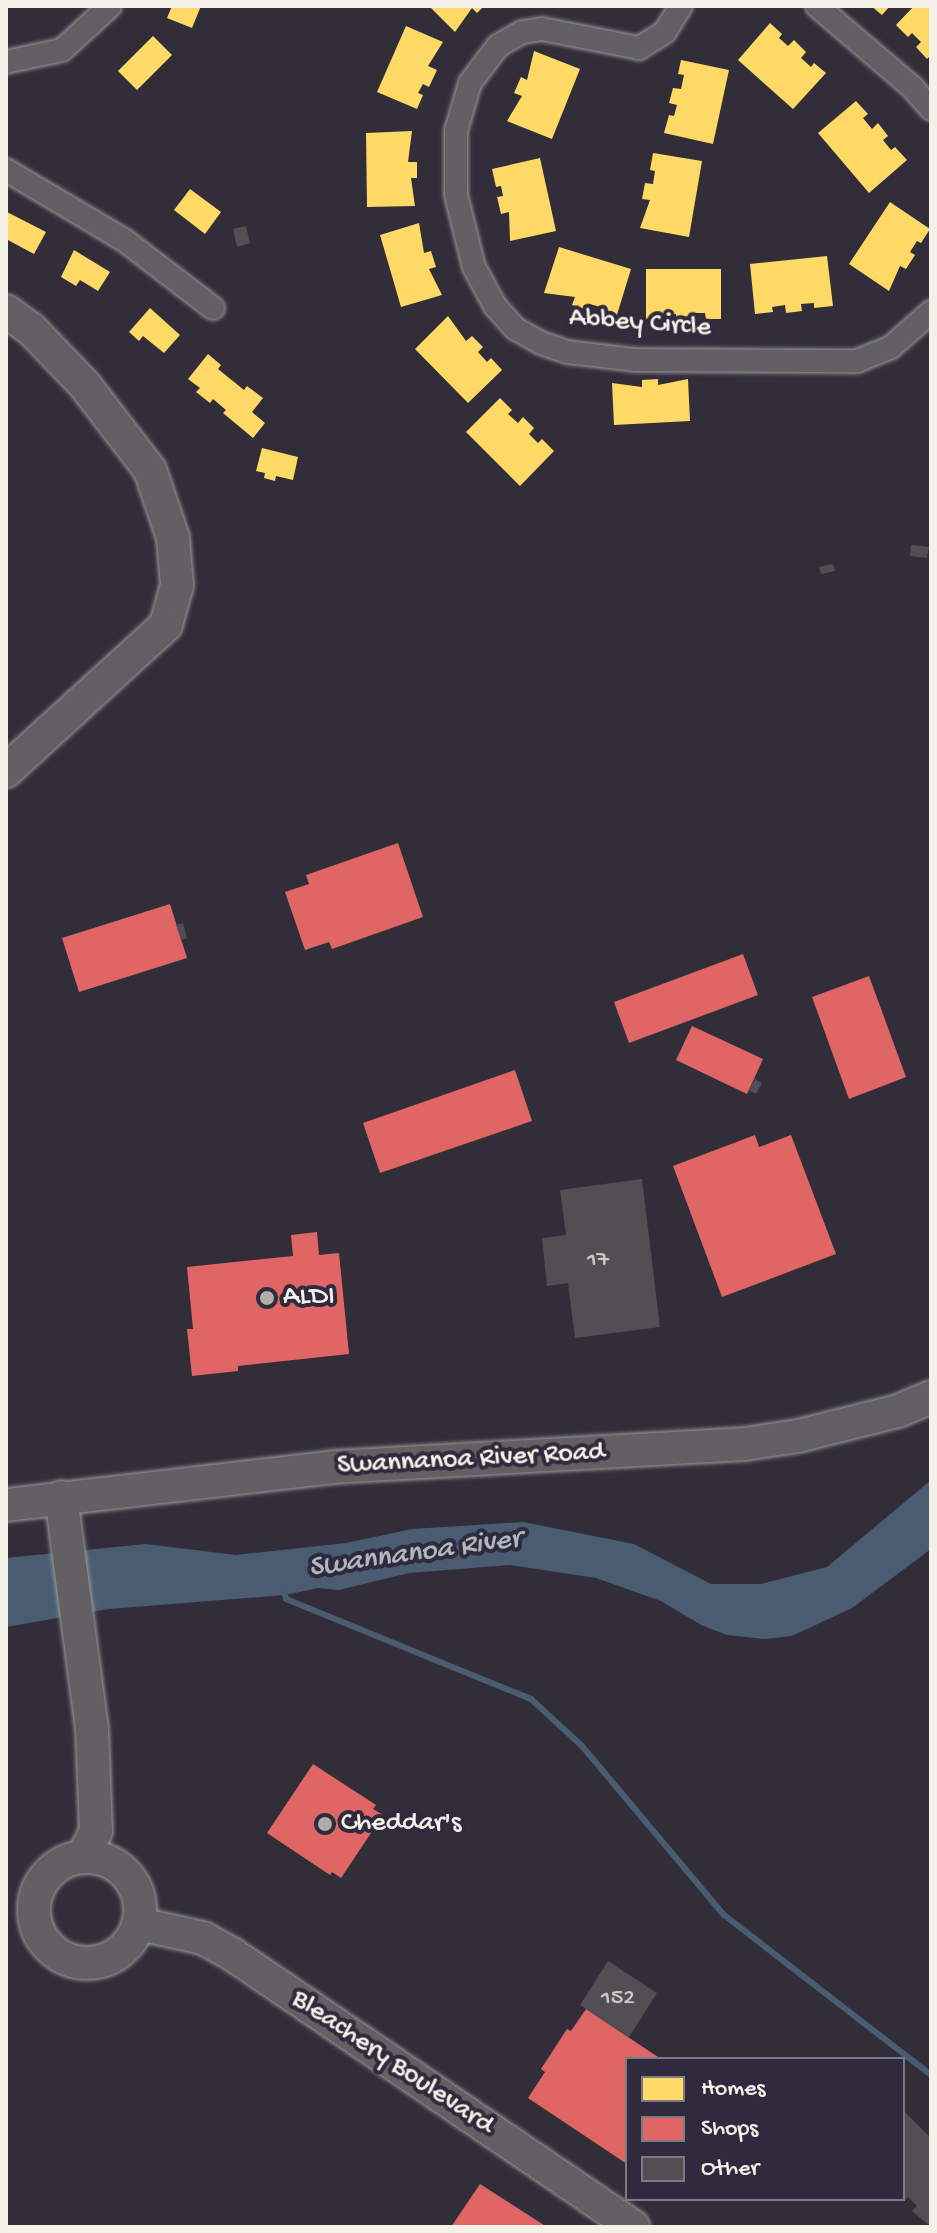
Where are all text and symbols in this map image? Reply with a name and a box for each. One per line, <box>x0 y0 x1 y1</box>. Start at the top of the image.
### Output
street label: Abbey Circle <box>568 302 712 346</box>
house number: 17 <box>587 1247 609 1275</box>
place label: ALDI <box>283 1281 335 1315</box>
marker: ALDI <box>258 1289 276 1307</box>
street label: Swannanoa River Road <box>336 1436 606 1484</box>
water label: Swannanoa River <box>306 1522 524 1588</box>
place label: Cheddar's <box>341 1807 461 1841</box>
marker: Cheddar's <box>316 1815 334 1833</box>
street label: Bleachery Boulevard <box>285 1983 499 2143</box>
house number: 152 <box>601 1985 635 2013</box>
legend <box>625 2057 905 2201</box>
text: Homes <box>701 2075 765 2104</box>
text: Shops <box>701 2115 758 2144</box>
text: Other <box>701 2155 759 2184</box>

